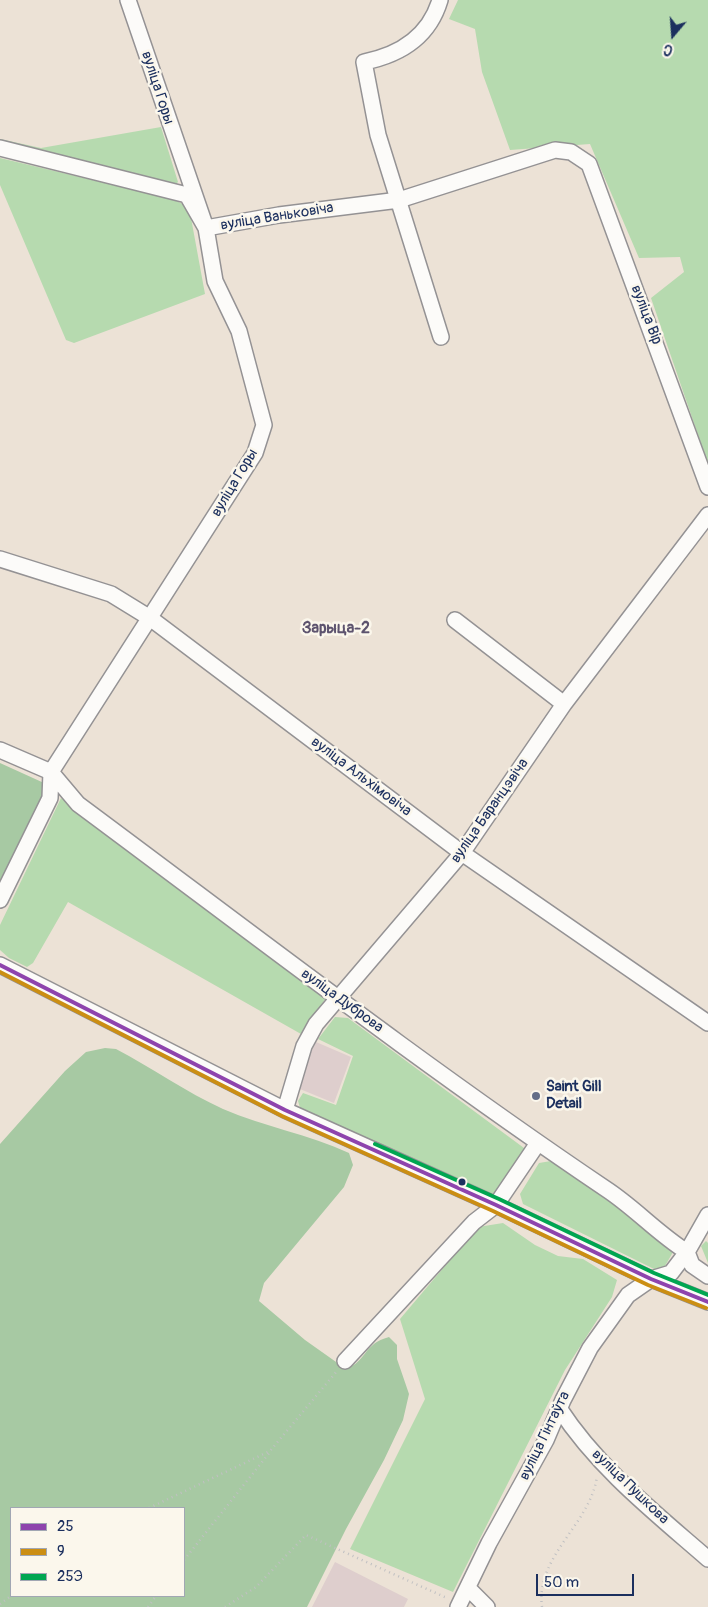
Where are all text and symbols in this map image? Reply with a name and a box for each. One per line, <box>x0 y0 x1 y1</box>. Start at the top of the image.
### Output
north arrow <box>648 10 698 60</box>
text: С <box>661 40 675 59</box>
street label: вуліца Горы <box>137 49 177 127</box>
street label: вуліца Ваньковіча <box>219 199 335 235</box>
street label: вуліца Вір <box>626 283 666 347</box>
street label: вуліца Горы <box>208 446 262 520</box>
district label: Зарыца-2 <box>302 619 370 639</box>
street label: вуліца Альхімовіча <box>307 733 415 821</box>
street label: вуліца Баранцэвіча <box>447 755 533 867</box>
street label: вуліца Дуброва <box>297 965 387 1037</box>
place label: Saint Gill Detail <box>546 1078 602 1113</box>
marker: Saint Gill Detail <box>530 1090 542 1102</box>
unlabelled marker <box>457 1177 467 1187</box>
street label: вуліца Гінтаўта <box>516 1389 574 1483</box>
street label: вуліца Пушкова <box>588 1446 672 1528</box>
legend <box>10 1507 185 1597</box>
text: 25 <box>57 1517 74 1536</box>
text: 9 <box>57 1542 65 1561</box>
scale bar <box>538 1564 636 1596</box>
text: 25Э <box>57 1567 83 1586</box>
text: 50 m <box>544 1573 579 1592</box>

